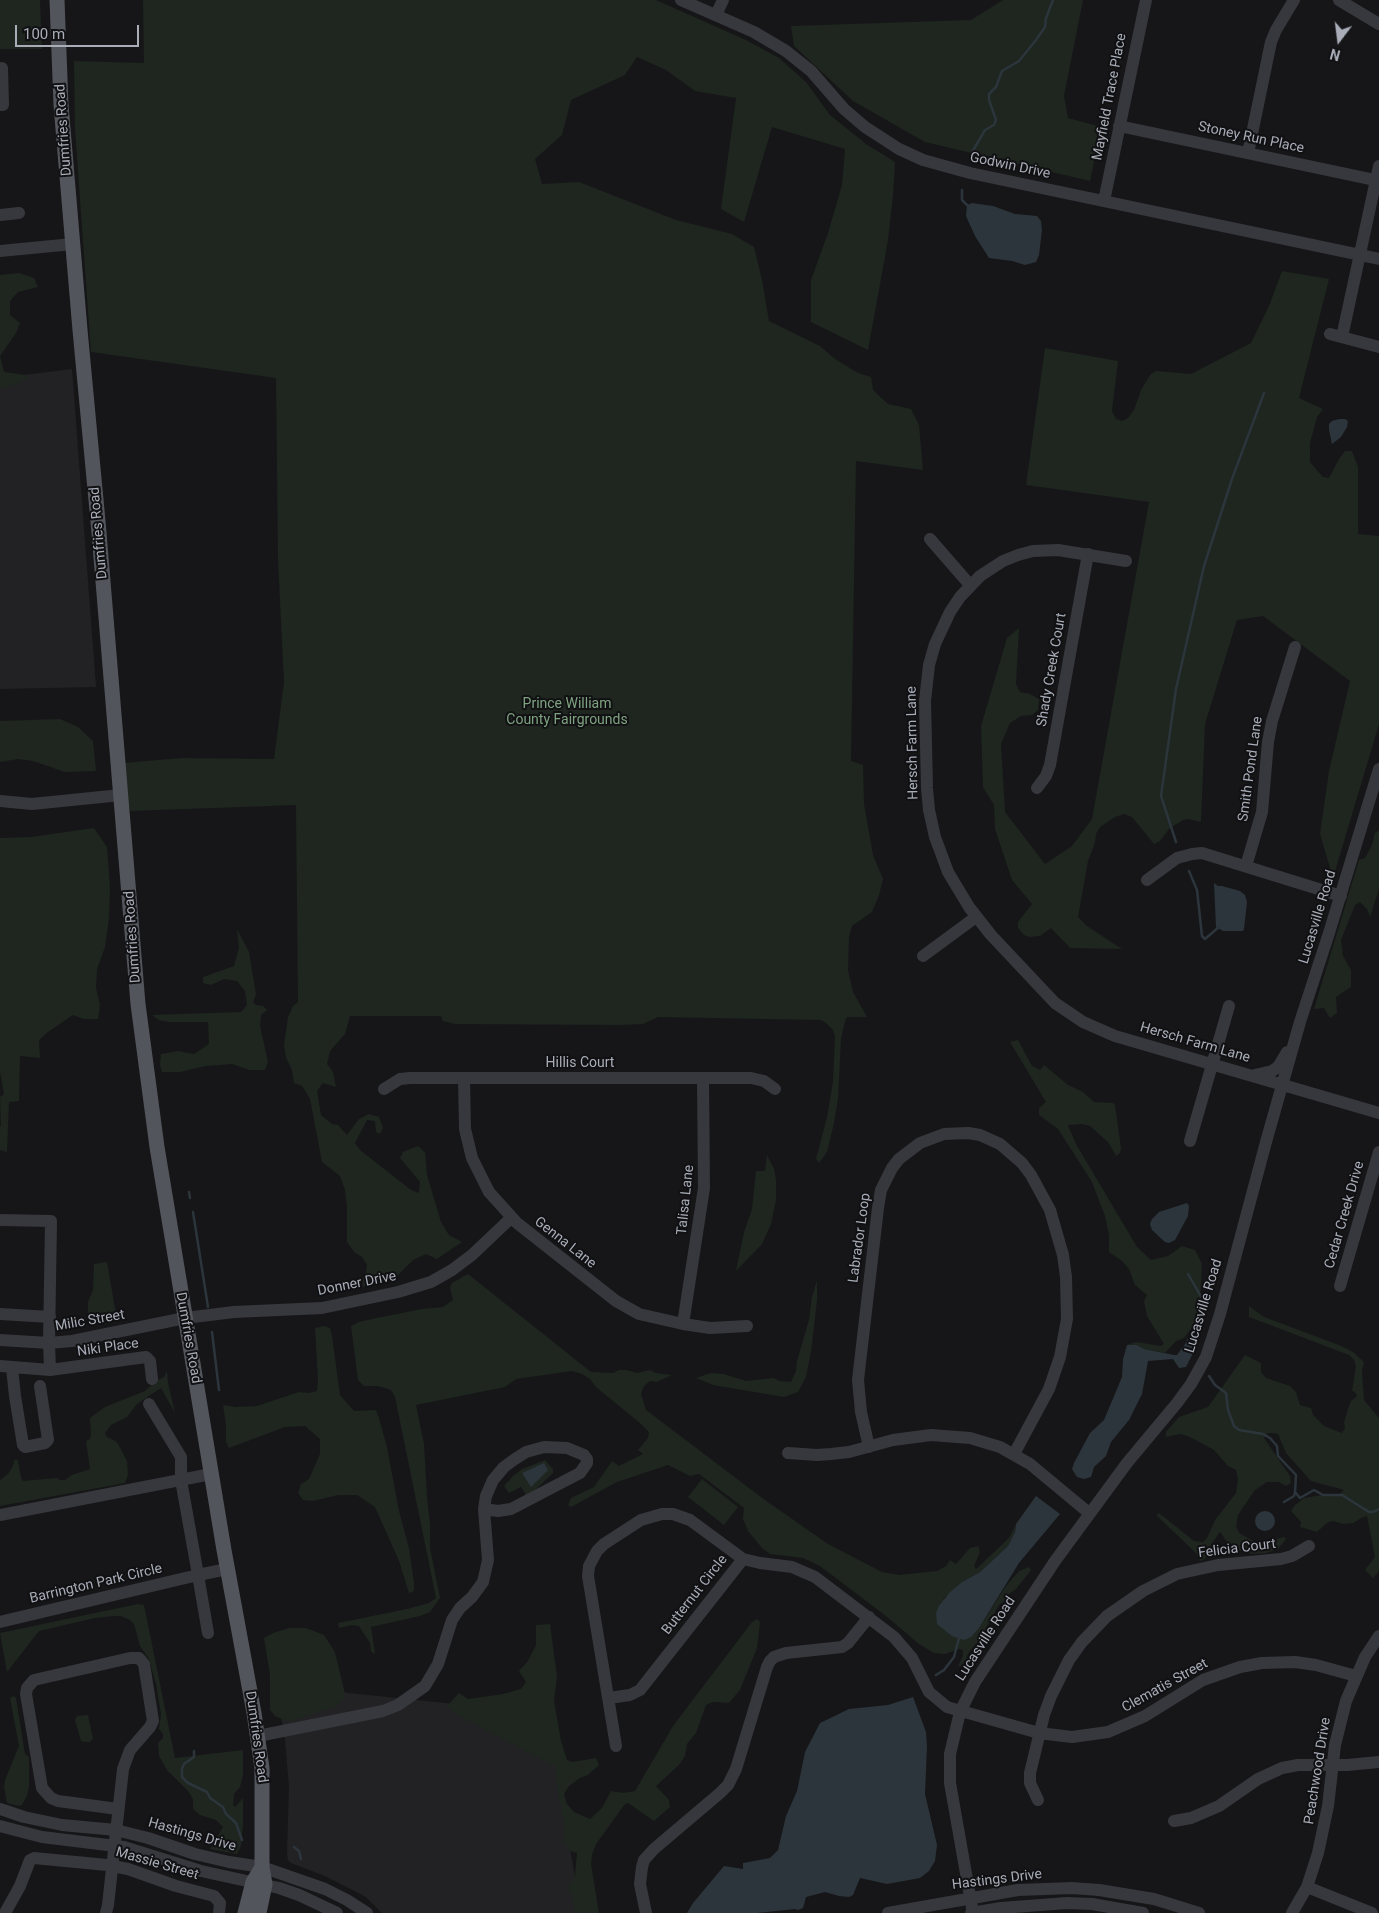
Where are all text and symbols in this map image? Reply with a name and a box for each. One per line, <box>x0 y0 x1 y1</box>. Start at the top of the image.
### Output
scale bar <box>18 15 141 47</box>
north arrow <box>1314 15 1364 65</box>
text: 100 m <box>23 25 65 43</box>
street label: Mayfield Trace Place <box>1089 32 1131 162</box>
text: N <box>1328 45 1342 63</box>
street label: Dumfries Road <box>52 83 76 177</box>
street label: Stoney Run Place <box>1196 119 1306 157</box>
street label: Godwin Drive <box>968 149 1052 183</box>
street label: Dumfries Road <box>87 486 111 580</box>
street label: Shady Creek Court <box>1034 612 1070 728</box>
street label: Hersch Farm Lane <box>904 686 922 800</box>
park label: Prince William County Fairgrounds <box>506 696 628 729</box>
street label: Smith Pond Lane <box>1235 715 1267 823</box>
street label: Lucasville Road <box>1296 868 1340 966</box>
street label: Dumfries Road <box>121 890 145 984</box>
street label: Hersch Farm Lane <box>1138 1019 1252 1067</box>
street label: Hillis Court <box>546 1055 614 1071</box>
street label: Cedar Creek Drive <box>1322 1159 1368 1271</box>
street label: Talisa Lane <box>674 1164 698 1236</box>
street label: Labrador Loop <box>845 1192 875 1284</box>
street label: Genna Lane <box>531 1214 599 1272</box>
street label: Lucasville Road <box>1182 1257 1226 1355</box>
street label: Donner Drive <box>316 1268 398 1300</box>
street label: Dumfries Road <box>172 1291 204 1385</box>
street label: Milic Street <box>54 1307 126 1335</box>
street label: Niki Place <box>76 1335 140 1361</box>
street label: Felicia Court <box>1197 1536 1277 1562</box>
street label: Butternut Circle <box>659 1552 731 1638</box>
street label: Barrington Park Circle <box>28 1561 164 1607</box>
street label: Lucasville Road <box>953 1594 1019 1684</box>
street label: Clematis Street <box>1119 1656 1211 1716</box>
street label: Dumfries Road <box>241 1690 271 1784</box>
street label: Peachwood Drive <box>1301 1716 1335 1826</box>
street label: Hastings Drive <box>146 1814 238 1856</box>
street label: Massie Street <box>114 1844 200 1884</box>
street label: Hastings Drive <box>951 1866 1043 1894</box>

